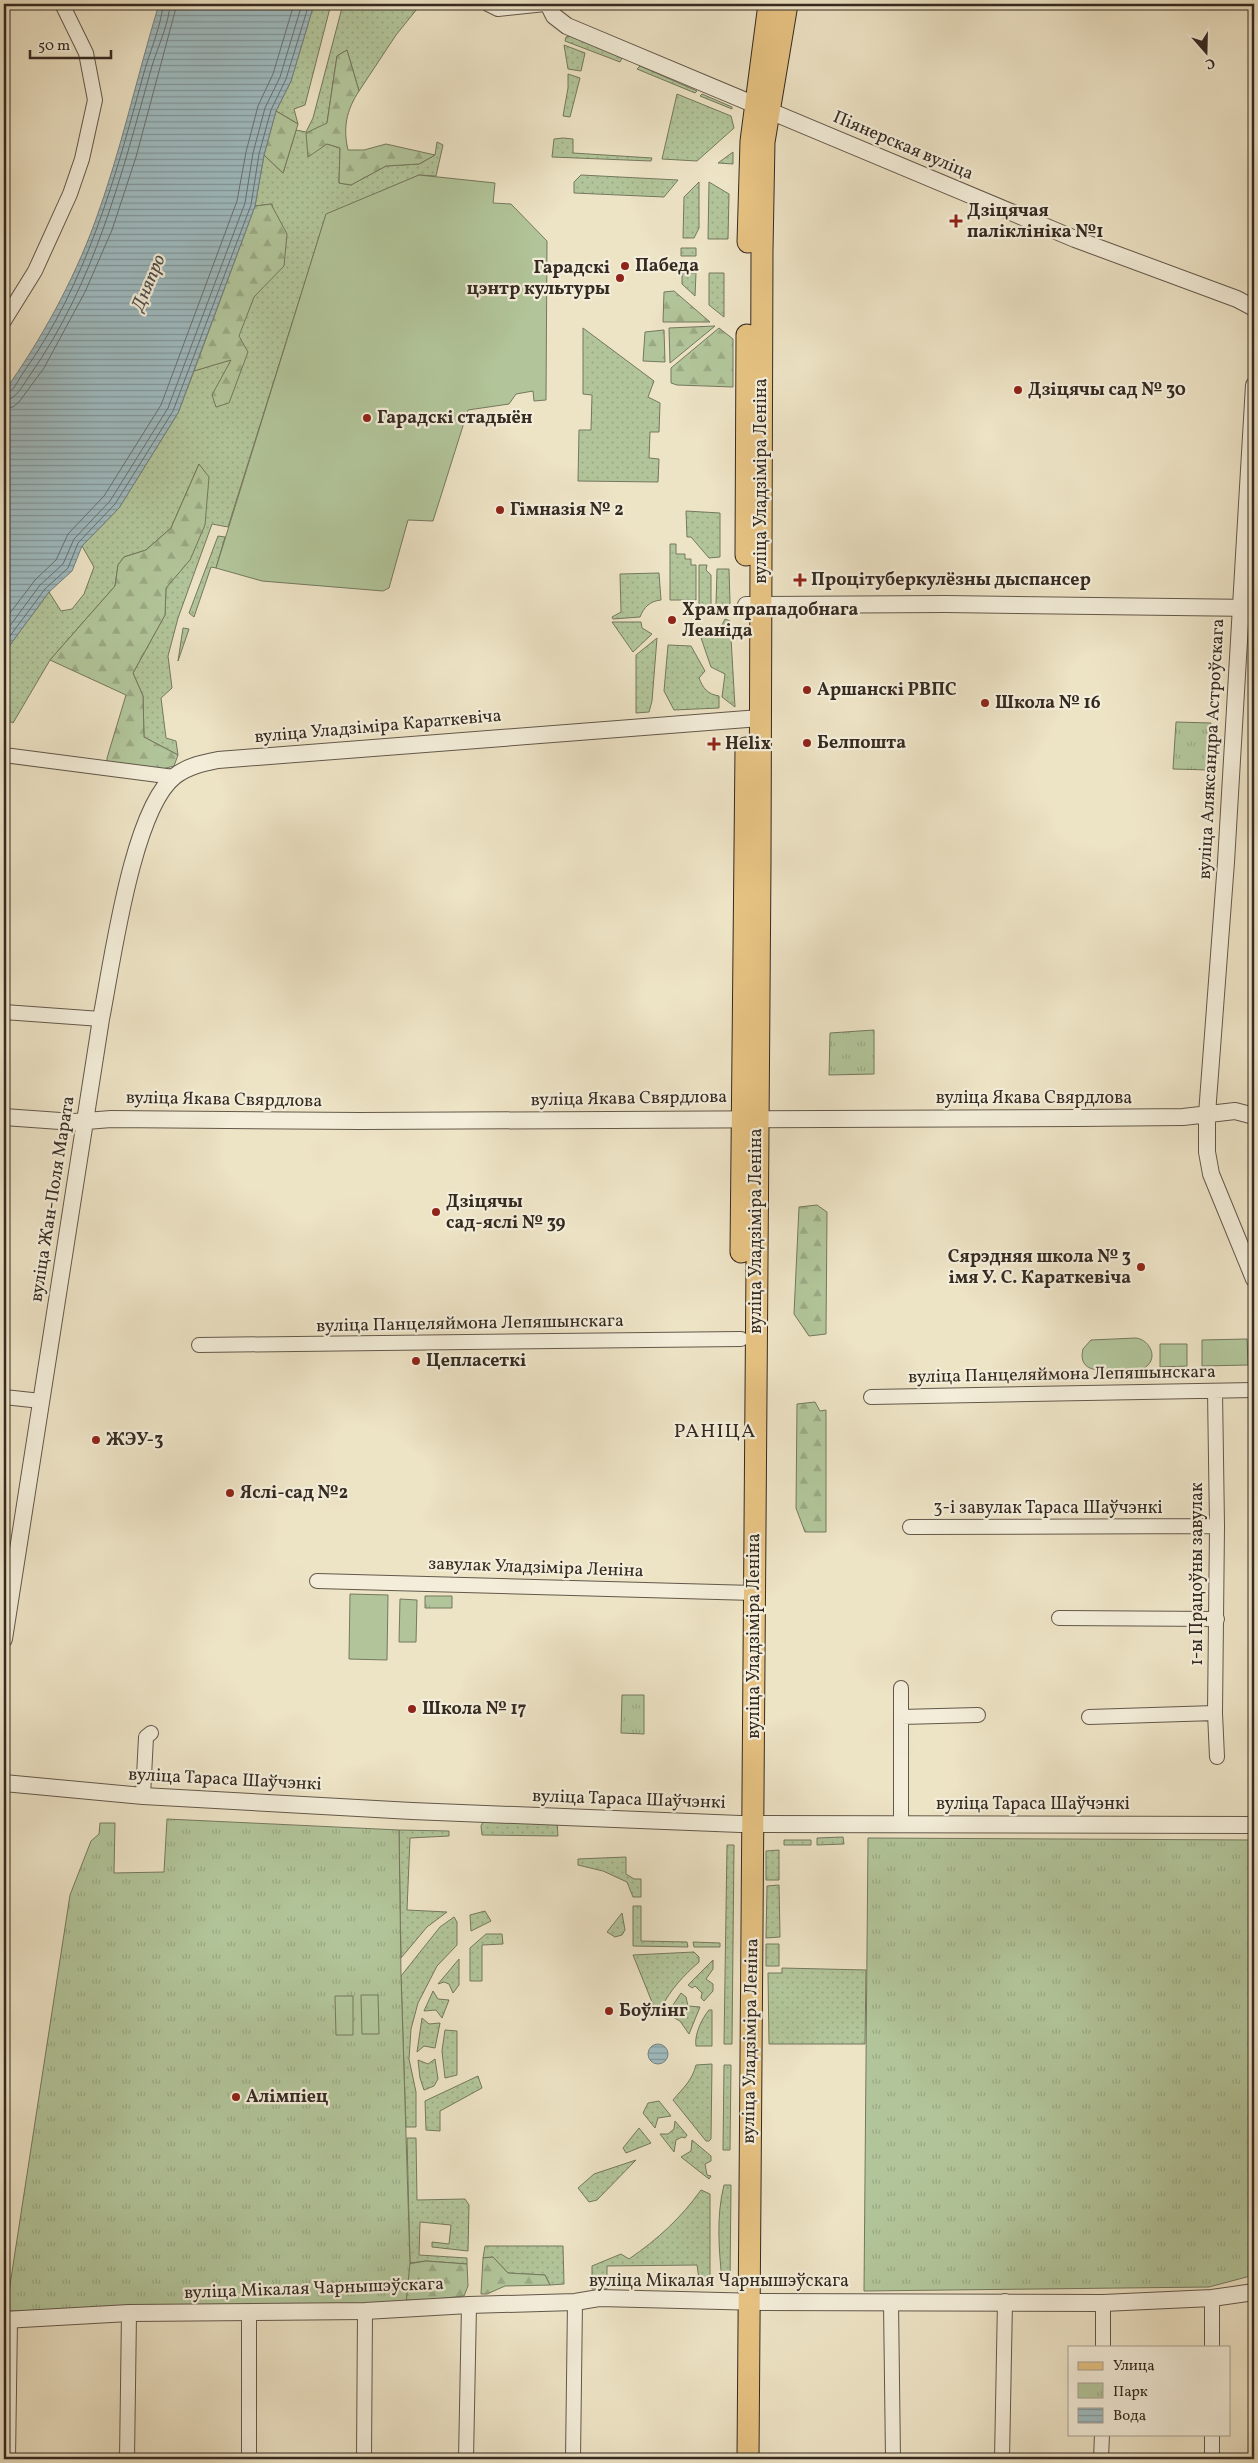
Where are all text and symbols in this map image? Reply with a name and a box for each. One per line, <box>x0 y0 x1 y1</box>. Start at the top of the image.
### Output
scale bar <box>30 28 111 60</box>
north arrow <box>1180 28 1230 78</box>
text: 50 m <box>38 36 70 57</box>
text: С <box>1202 52 1217 73</box>
street label: Піянерская вуліца <box>829 105 977 187</box>
place label: Дзіцячая паліклініка №1 <box>967 199 1104 245</box>
marker: Дзіцячая паліклініка №1 <box>949 214 963 228</box>
water label: Дняпро <box>125 250 173 317</box>
place label: Пабеда <box>635 254 699 279</box>
place label: Гарадскі цэнтр культуры <box>467 256 610 302</box>
marker: Пабеда <box>619 260 631 272</box>
marker: Гарадскі цэнтр культуры <box>614 272 626 284</box>
street label: вуліца Уладзіміра Леніна <box>749 378 774 584</box>
place label: Дзіцячы сад № 30 <box>1028 378 1186 403</box>
marker: Дзіцячы сад № 30 <box>1012 384 1024 396</box>
place label: Гарадскі стадыён <box>377 406 533 431</box>
marker: Гарадскі стадыён <box>361 412 373 424</box>
place label: Гімназія № 2 <box>510 498 624 523</box>
marker: Гімназія № 2 <box>494 504 506 516</box>
place label: Процітуберкулёзны дыспансер <box>811 568 1091 593</box>
marker: Процітуберкулёзны дыспансер <box>793 573 807 587</box>
place label: Храм прападобнага Леаніда <box>682 598 858 644</box>
marker: Храм прападобнага Леаніда <box>666 614 678 626</box>
street label: вуліца Аляксандра Астроўскага <box>1193 618 1231 880</box>
place label: Аршанскі РВПС <box>817 678 957 703</box>
marker: Аршанскі РВПС <box>801 684 813 696</box>
place label: Школа № 16 <box>995 691 1101 716</box>
marker: Школа № 16 <box>979 697 991 709</box>
street label: вуліца Уладзіміра Караткевіча <box>253 704 503 750</box>
place label: Белпошта <box>817 731 906 756</box>
place label: Helix <box>725 732 771 757</box>
marker: Helix <box>707 737 721 751</box>
marker: Белпошта <box>801 737 813 749</box>
street label: вуліца Якава Свярдлова <box>531 1085 727 1113</box>
street label: вуліца Якава Свярдлова <box>126 1086 322 1114</box>
street label: вуліца Якава Свярдлова <box>936 1086 1132 1111</box>
street label: вуліца Жан-Поля Марата <box>24 1094 82 1304</box>
street label: вуліца Уладзіміра Леніна <box>744 1128 769 1334</box>
place label: Дзіцячы сад-яслі № 39 <box>446 1190 566 1236</box>
marker: Дзіцячы сад-яслі № 39 <box>430 1206 442 1218</box>
place label: Сярэдняя школа № 3 імя У. С. Караткевіча <box>948 1245 1131 1291</box>
marker: Сярэдняя школа № 3 імя У. С. Караткевіча <box>1135 1261 1147 1273</box>
street label: вуліца Панцеляймона Лепяшынскага <box>316 1309 624 1339</box>
place label: Цепласеткі <box>426 1349 526 1374</box>
marker: Цепласеткі <box>410 1355 422 1367</box>
street label: вуліца Панцеляймона Лепяшынскага <box>908 1360 1216 1390</box>
district label: РАНІЦА <box>674 1418 756 1446</box>
place label: ЖЭУ-3 <box>106 1428 163 1453</box>
marker: ЖЭУ-3 <box>90 1434 102 1446</box>
place label: Яслі-сад №2 <box>240 1481 348 1506</box>
street label: 1-ы Працоўны завулак <box>1185 1482 1210 1666</box>
marker: Яслі-сад №2 <box>224 1487 236 1499</box>
street label: 3-і завулак Тараса Шаўчэнкі <box>933 1496 1163 1521</box>
street label: вуліца Уладзіміра Леніна <box>742 1533 767 1739</box>
street label: завулак Уладзіміра Леніна <box>428 1552 644 1584</box>
place label: Школа № 17 <box>422 1697 527 1722</box>
marker: Школа № 17 <box>406 1703 418 1715</box>
street label: вуліца Тараса Шаўчэнкі <box>128 1762 322 1798</box>
street label: вуліца Тараса Шаўчэнкі <box>532 1784 726 1816</box>
street label: вуліца Тараса Шаўчэнкі <box>936 1792 1130 1817</box>
street label: вуліца Уладзіміра Леніна <box>737 1938 765 2144</box>
place label: Боўлінг <box>619 1999 688 2024</box>
marker: Боўлінг <box>603 2005 615 2017</box>
place label: Алімпіец <box>246 2085 328 2110</box>
marker: Алімпіец <box>230 2091 242 2103</box>
street label: вуліца Мікалая Чарнышэўскага <box>589 2269 849 2294</box>
street label: вуліца Мікалая Чарнышэўскага <box>184 2272 444 2306</box>
legend <box>1068 2346 1230 2436</box>
text: Улица <box>1113 2356 1155 2377</box>
text: Парк <box>1113 2382 1148 2403</box>
text: Вода <box>1113 2406 1146 2427</box>

